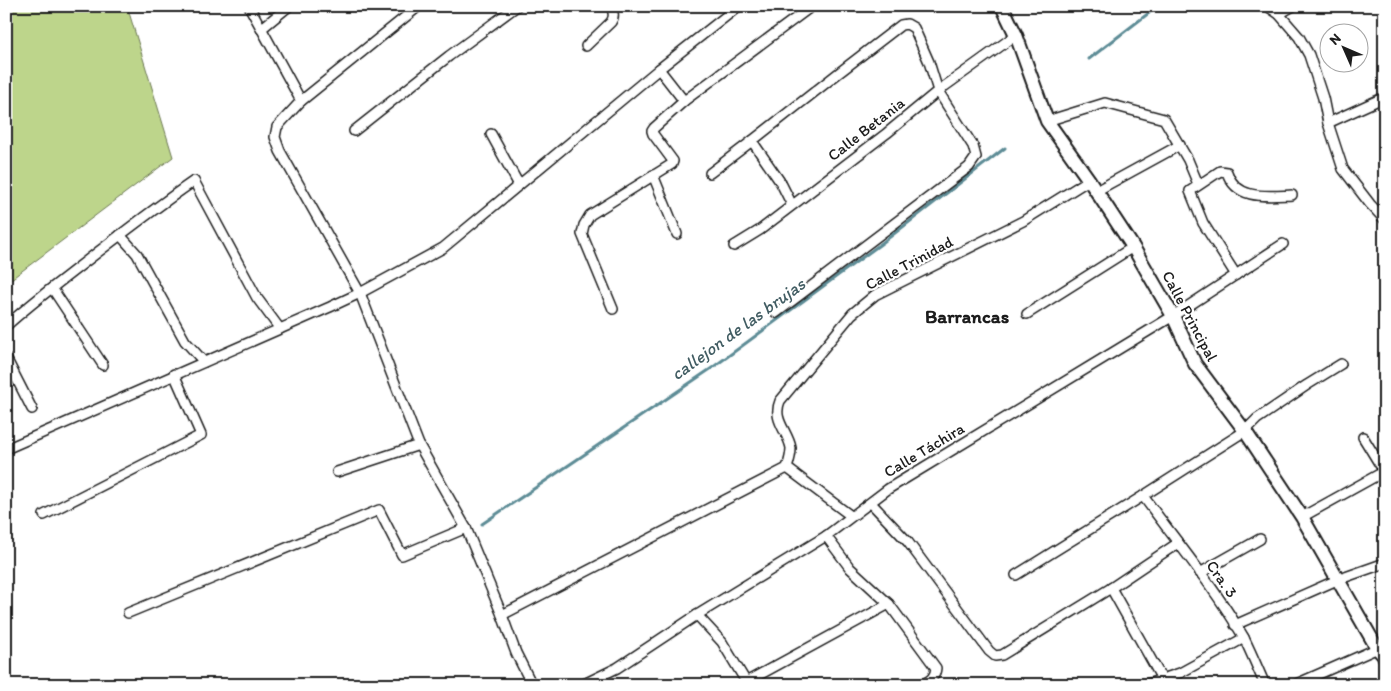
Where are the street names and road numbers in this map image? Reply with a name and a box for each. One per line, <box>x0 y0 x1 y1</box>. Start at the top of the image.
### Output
street label: Calle Betania <box>824 93 909 165</box>
street label: Calle Trinidad <box>862 232 956 294</box>
street label: Calle Principal <box>1158 268 1222 365</box>
street label: Calle Táchira <box>880 418 968 482</box>
street label: Cra. 3 <box>1202 557 1242 602</box>

